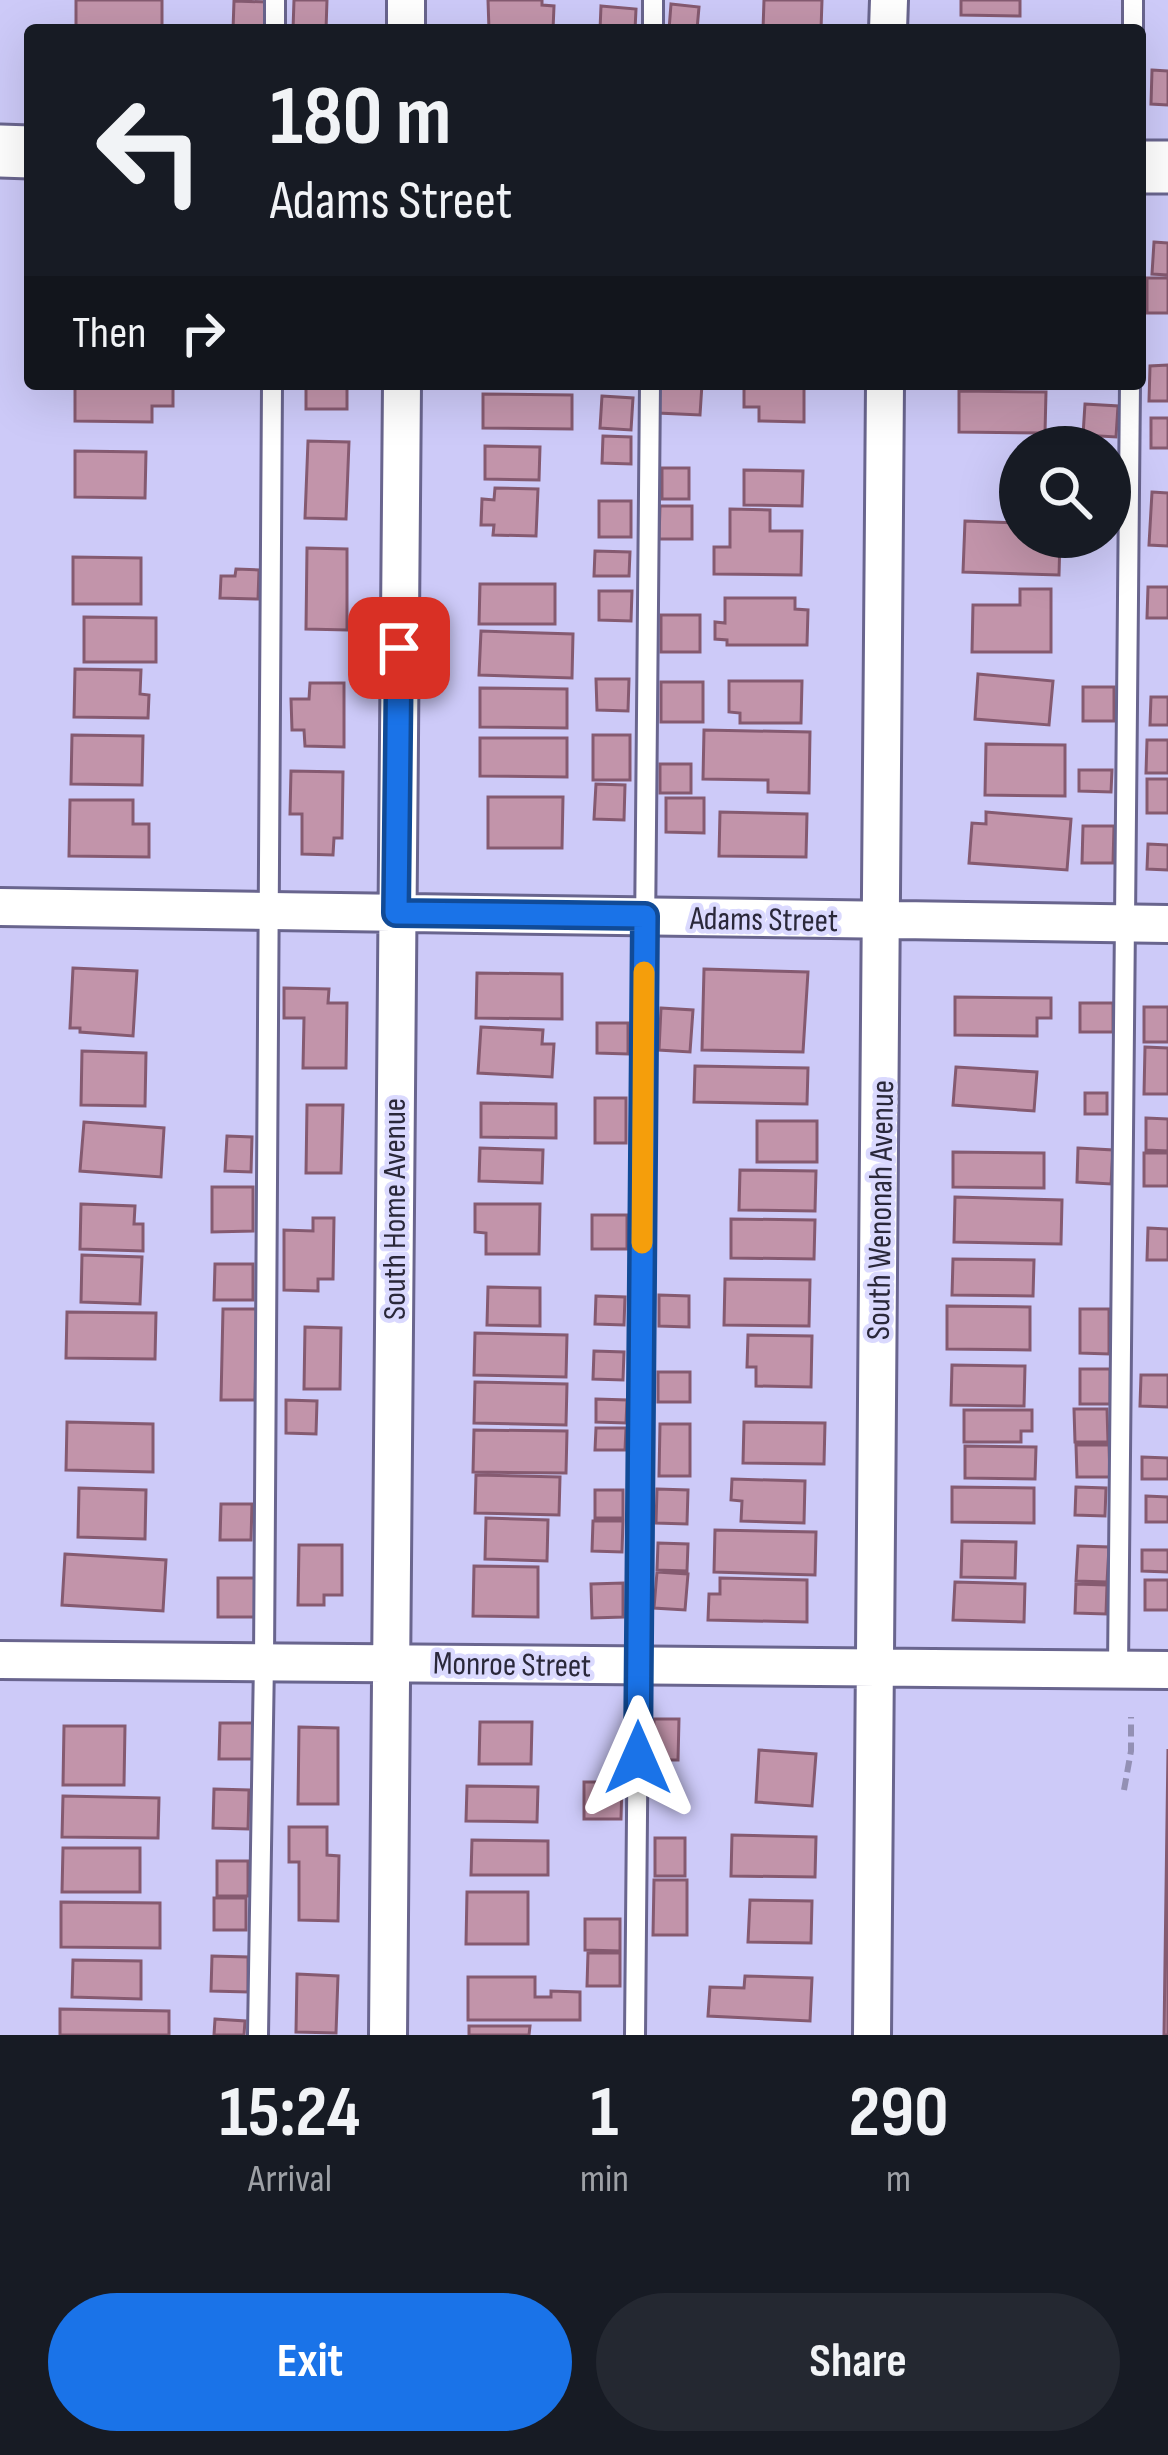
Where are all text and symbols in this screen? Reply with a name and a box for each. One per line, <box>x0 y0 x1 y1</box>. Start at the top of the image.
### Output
text: 180 m <box>270 67 451 168</box>
icon: left <box>72 72 228 228</box>
text: Adams Street <box>270 169 512 234</box>
icon: right <box>170 300 236 366</box>
text: Then <box>72 306 146 361</box>
map controls <box>999 426 1131 558</box>
button: search <box>999 426 1131 558</box>
pin <box>348 597 450 699</box>
icon: arrive <box>366 615 432 681</box>
street label: Adams Street <box>689 899 838 941</box>
street label: South Wenonah Avenue <box>859 1080 903 1340</box>
street label: South Home Avenue <box>375 1098 415 1320</box>
street label: Monroe Street <box>433 1644 591 1686</box>
position arrow <box>575 1695 701 1821</box>
text: 15:24 <box>220 2070 360 2157</box>
text: 1 <box>590 2070 619 2157</box>
text: 290 <box>848 2070 948 2157</box>
text: Arrival <box>248 2156 332 2203</box>
text: min <box>580 2156 629 2203</box>
text: m <box>886 2156 911 2203</box>
button: Exit <box>48 2293 572 2431</box>
button: Share <box>596 2293 1120 2431</box>

